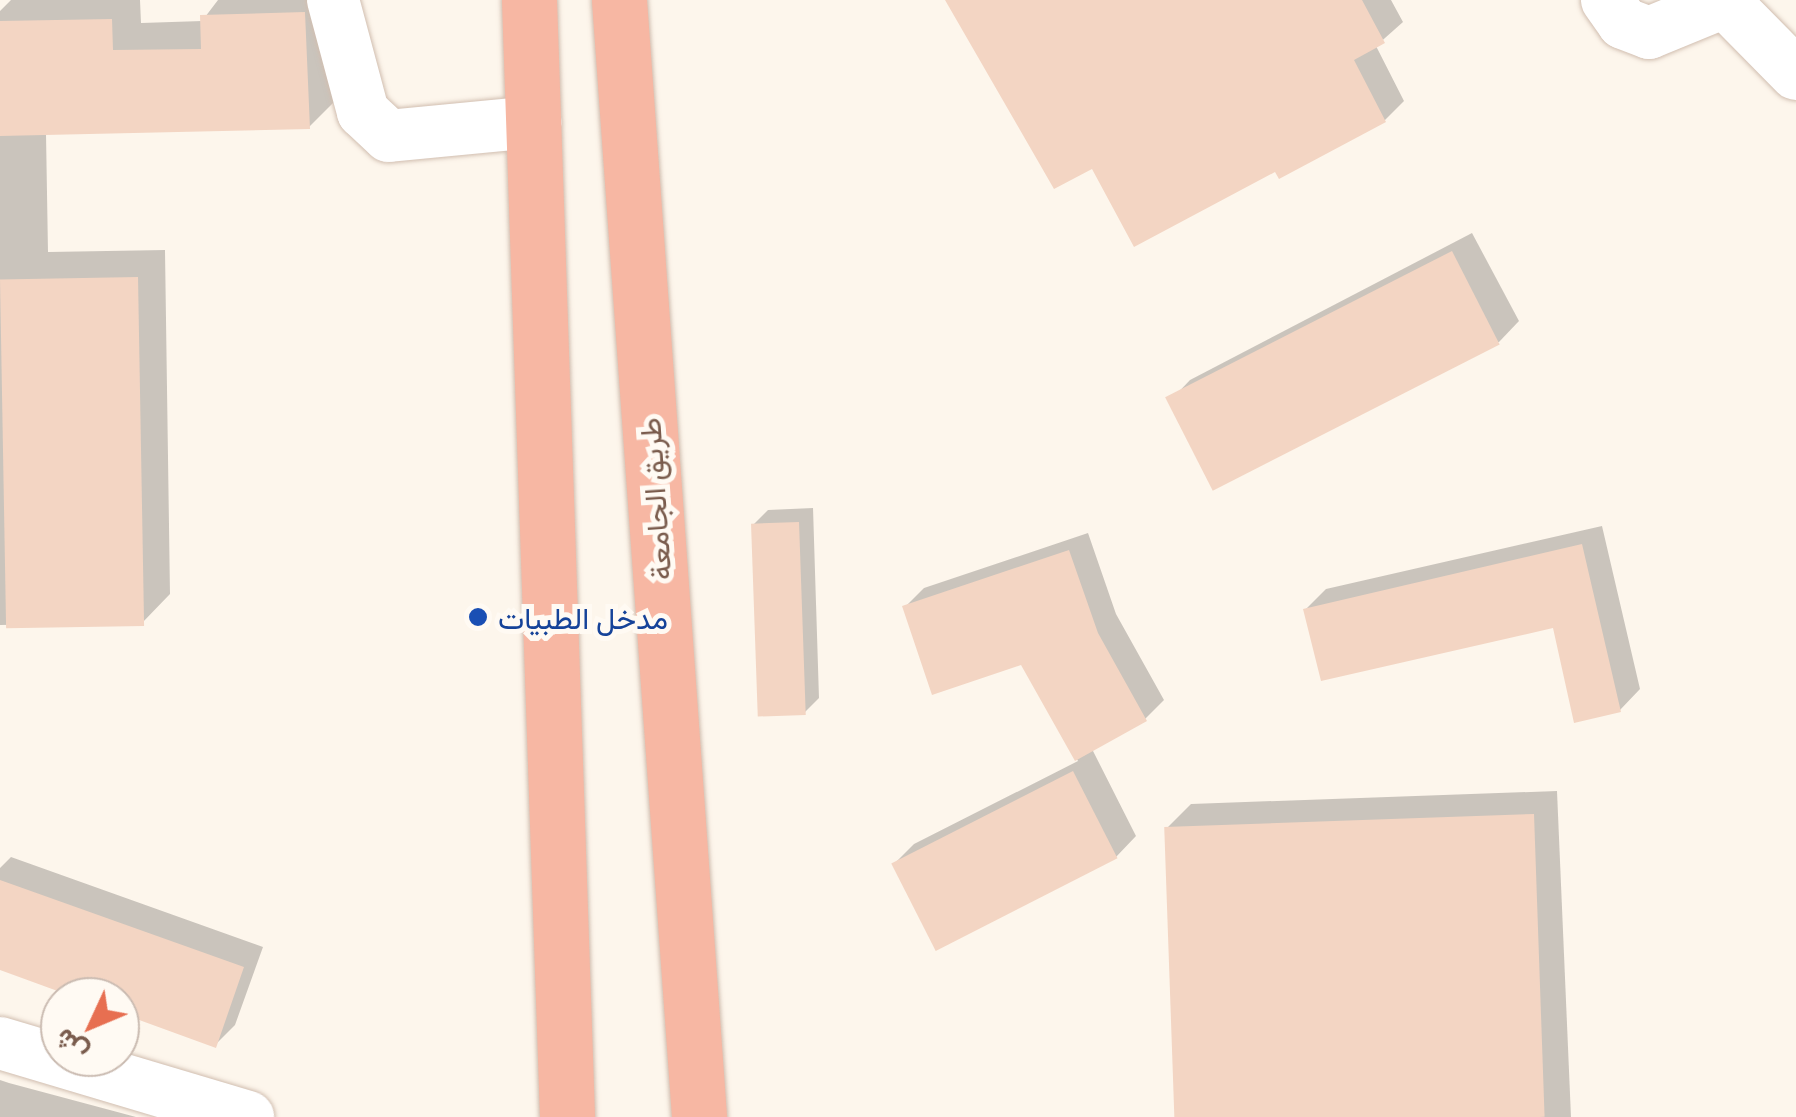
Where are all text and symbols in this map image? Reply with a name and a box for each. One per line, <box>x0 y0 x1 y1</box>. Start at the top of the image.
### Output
street label: طريق الجامعة <box>630 416 678 582</box>
place label: مدخل الطبيات <box>498 599 668 635</box>
marker: مدخل الطبيات <box>467 606 489 628</box>
north arrow <box>40 977 140 1077</box>
text: ش <box>46 1023 94 1070</box>

